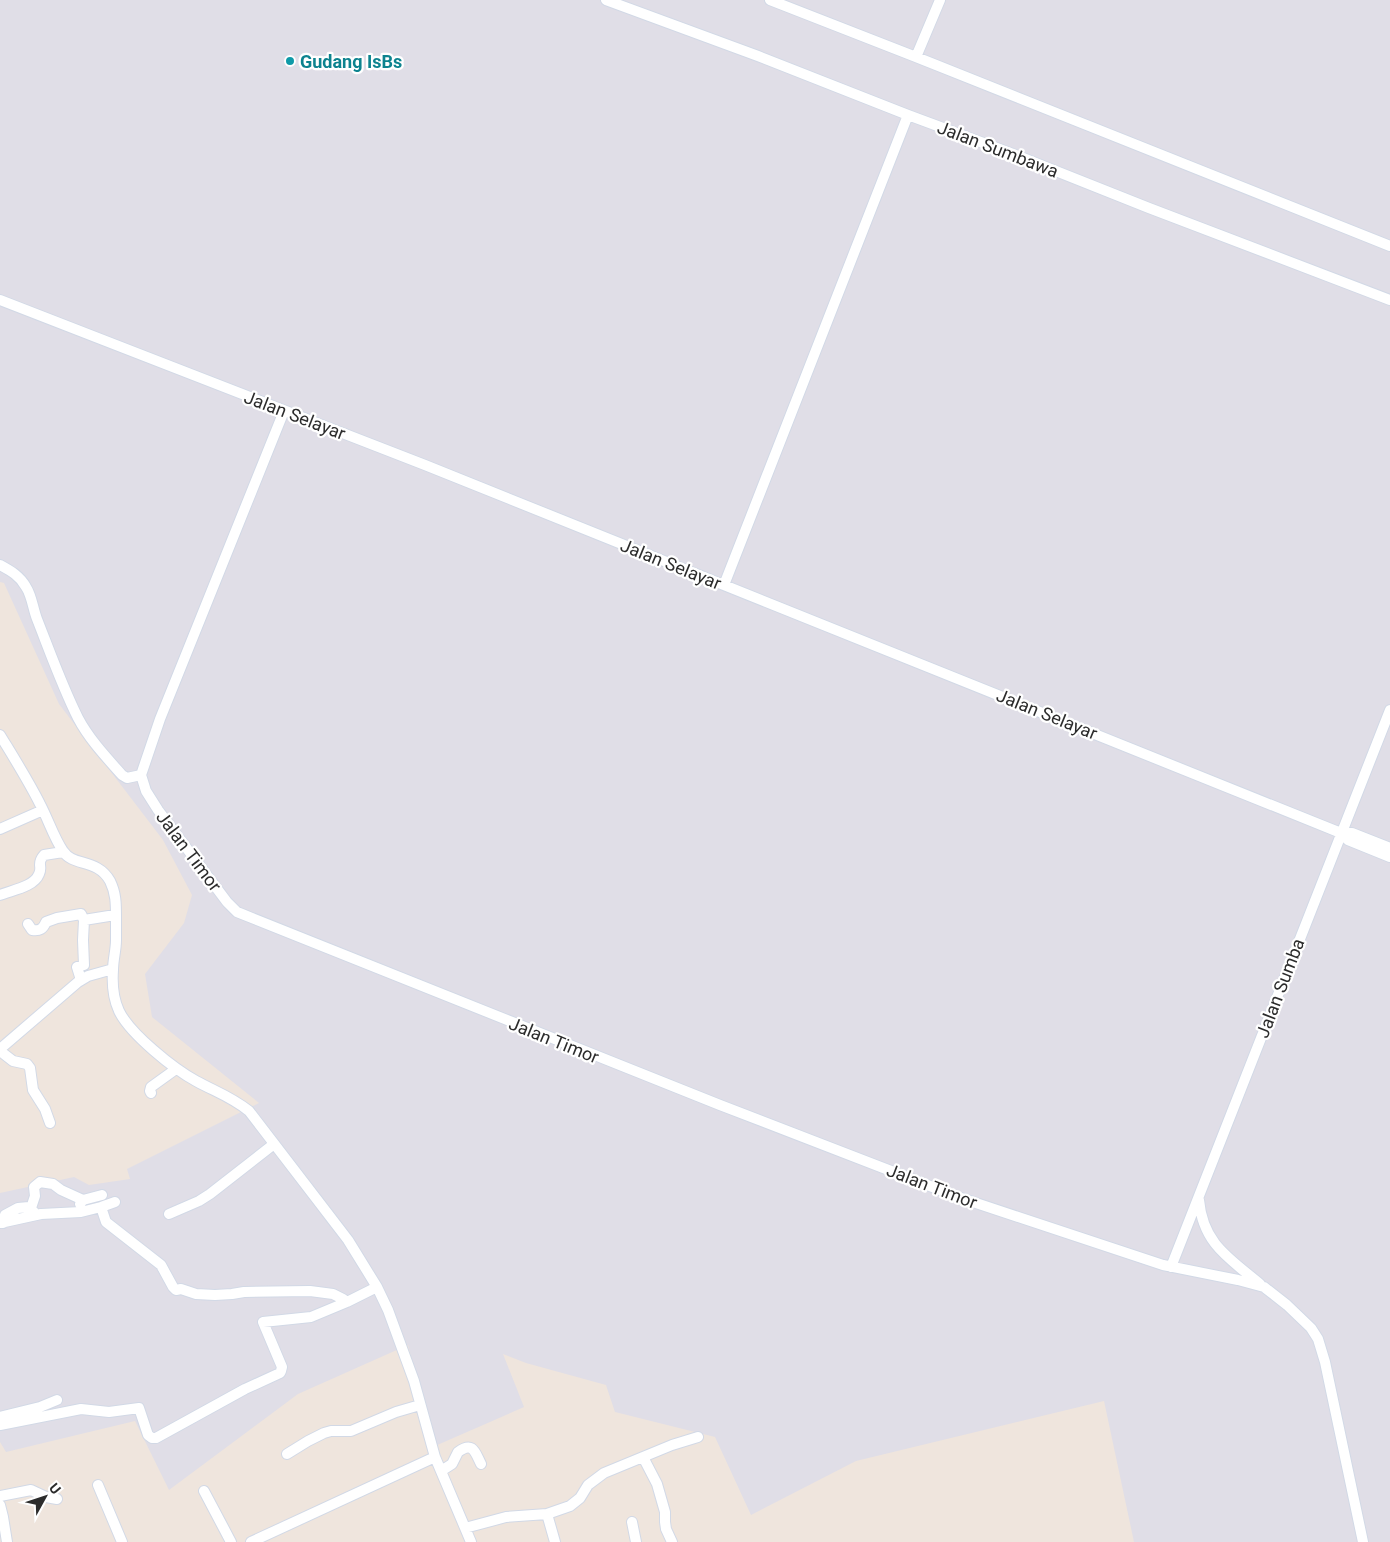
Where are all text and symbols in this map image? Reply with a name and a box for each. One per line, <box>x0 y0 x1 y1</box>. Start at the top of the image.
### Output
place label: Gudang IsBs <box>300 51 402 72</box>
marker: Gudang IsBs <box>284 55 296 67</box>
street label: Jalan Sumbawa <box>935 116 1061 182</box>
street label: Jalan Selayar <box>241 386 349 444</box>
street label: Jalan Selayar <box>618 534 724 594</box>
street label: Jalan Selayar <box>994 684 1100 744</box>
street label: Jalan Timor <box>152 807 226 895</box>
street label: Jalan Sumba <box>1251 935 1309 1041</box>
street label: Jalan Timor <box>506 1012 602 1068</box>
street label: Jalan Timor <box>884 1159 980 1213</box>
north arrow <box>20 1472 70 1522</box>
text: U <box>46 1480 64 1497</box>

